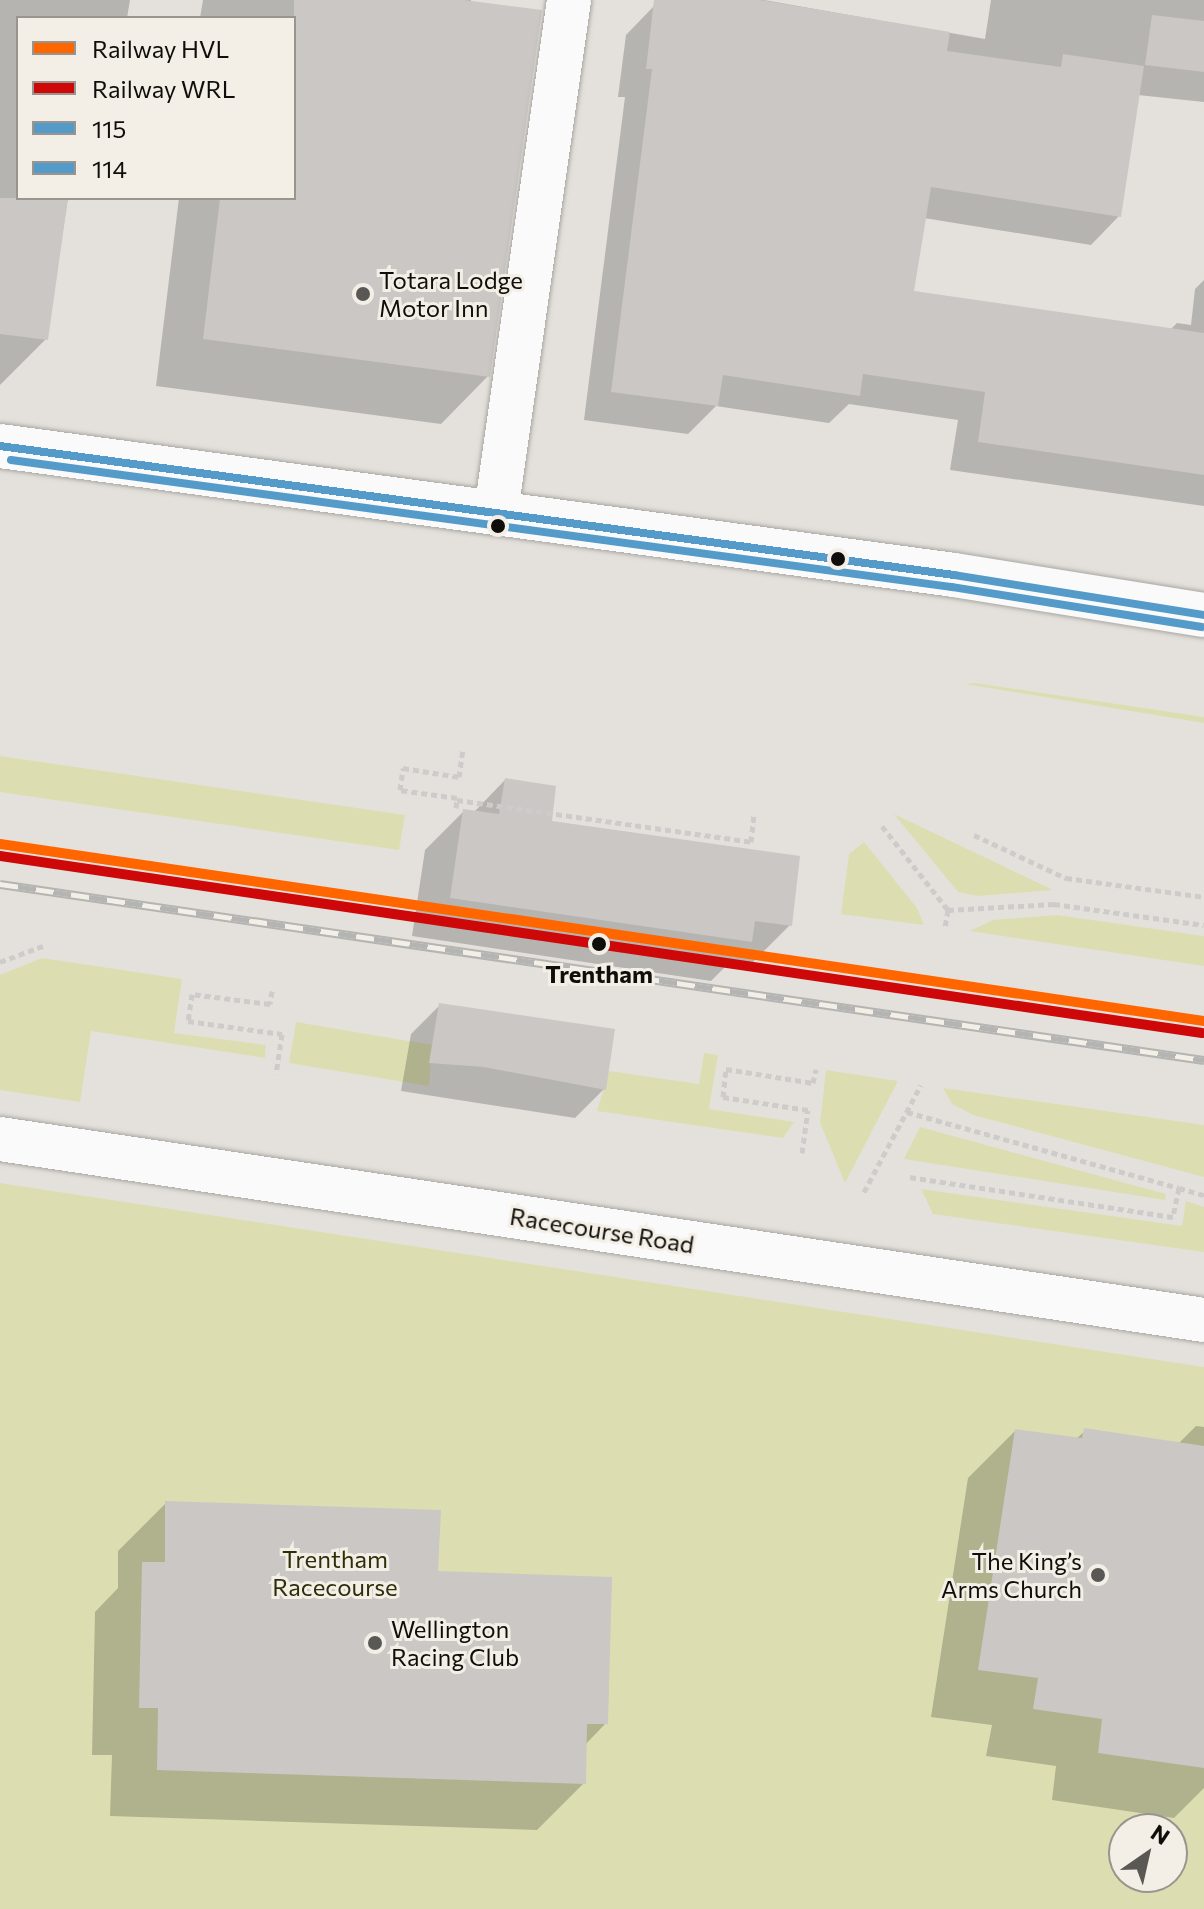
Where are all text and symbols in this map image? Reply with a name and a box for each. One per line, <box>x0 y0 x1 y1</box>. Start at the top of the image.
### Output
legend <box>16 16 296 200</box>
text: Railway HVL <box>92 34 229 63</box>
text: Railway WRL <box>92 74 235 103</box>
text: 115 <box>92 114 126 143</box>
text: 114 <box>92 154 127 183</box>
place label: Totara Lodge Motor Inn <box>379 266 523 322</box>
marker: Totara Lodge Motor Inn <box>354 285 372 303</box>
unlabelled marker <box>490 518 506 534</box>
unlabelled marker <box>830 551 846 567</box>
marker: Trentham <box>587 932 611 956</box>
place label: Trentham <box>545 960 653 988</box>
street label: Racecourse Road <box>508 1201 696 1259</box>
park label: Trentham Racecourse <box>272 1545 398 1601</box>
place label: The King’s Arms Church <box>941 1547 1082 1603</box>
marker: The King’s Arms Church <box>1089 1566 1107 1584</box>
place label: Wellington Racing Club <box>391 1615 519 1671</box>
marker: Wellington Racing Club <box>366 1634 384 1652</box>
north arrow <box>1108 1813 1188 1893</box>
text: N <box>1146 1819 1175 1850</box>

